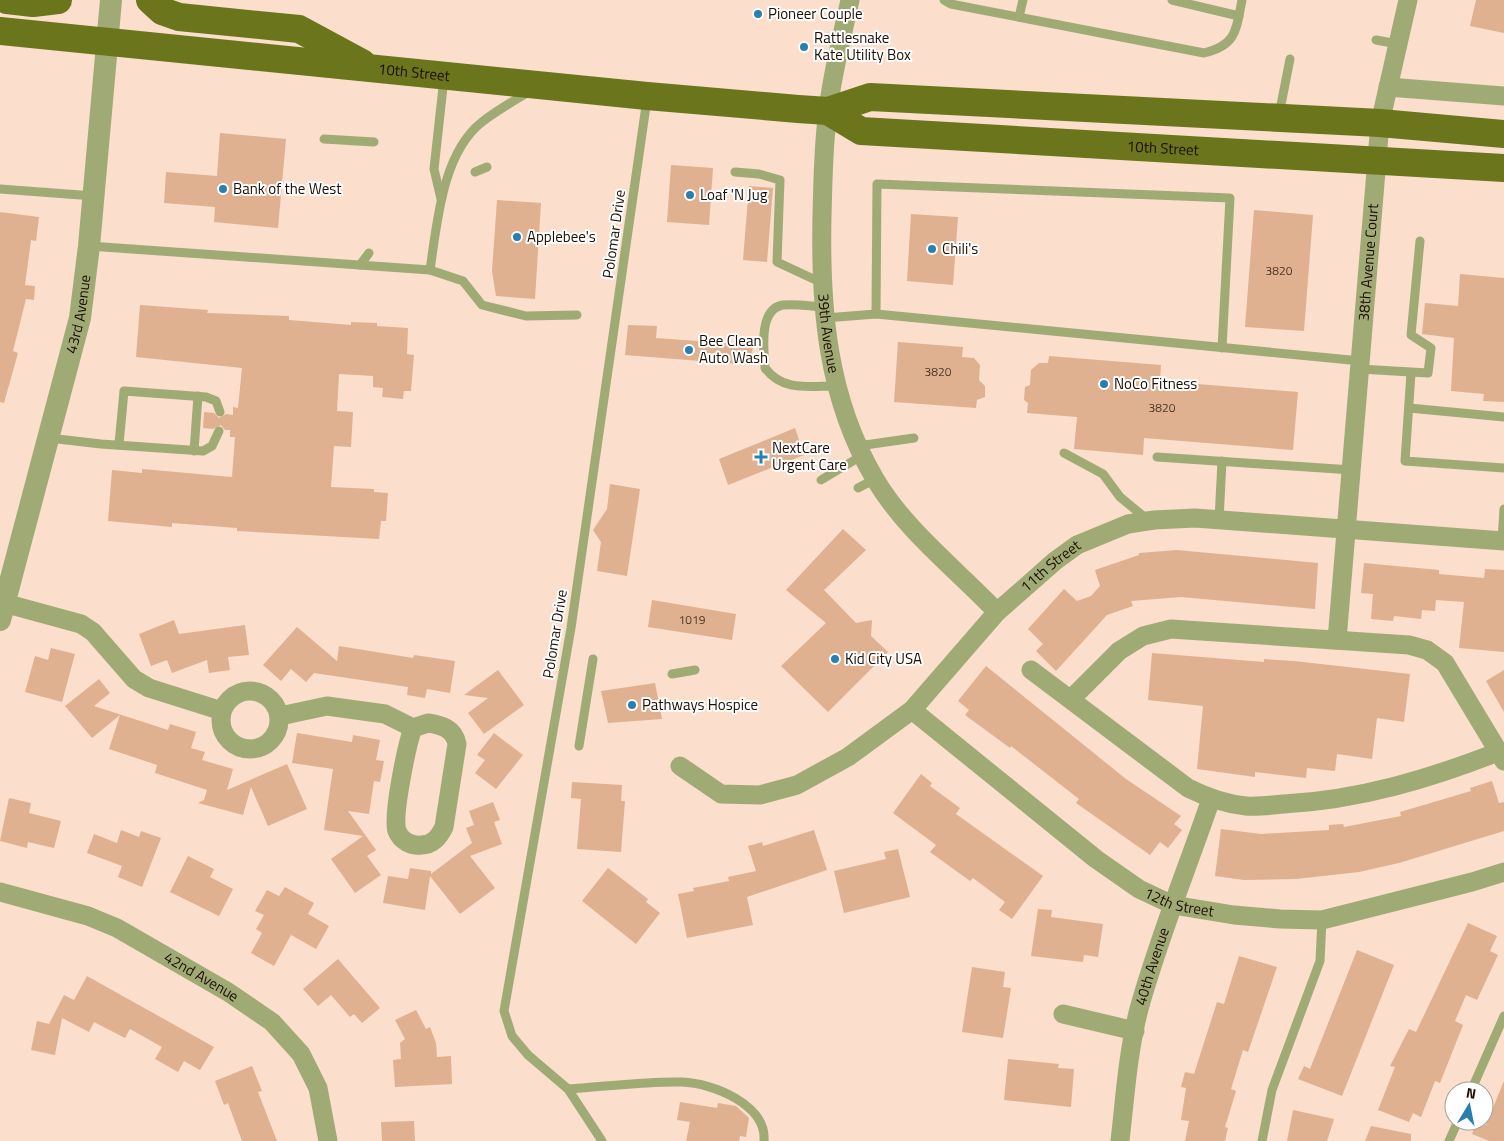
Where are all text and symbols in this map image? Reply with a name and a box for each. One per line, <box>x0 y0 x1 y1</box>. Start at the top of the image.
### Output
place label: Pioneer Couple <box>768 2 863 25</box>
marker: Pioneer Couple <box>752 8 764 20</box>
place label: Rattlesnake Kate Utility Box <box>814 26 911 66</box>
marker: Rattlesnake Kate Utility Box <box>798 41 810 53</box>
street label: 10th Street <box>377 57 452 87</box>
street label: 10th Street <box>1126 134 1200 161</box>
place label: Bank of the West <box>233 177 342 200</box>
marker: Bank of the West <box>217 183 229 195</box>
place label: Loaf 'N Jug <box>700 183 768 206</box>
street label: Polomar Drive <box>596 188 631 280</box>
marker: Loaf 'N Jug <box>684 189 696 201</box>
street label: 38th Avenue Court <box>1352 202 1384 322</box>
place label: Applebee's <box>527 225 596 248</box>
marker: Applebee's <box>511 231 523 243</box>
place label: Chili's <box>942 237 978 260</box>
marker: Chili's <box>926 243 938 255</box>
house number: 3820 <box>1266 261 1293 280</box>
street label: 43rd Avenue <box>59 273 96 356</box>
street label: 39th Avenue <box>812 293 846 375</box>
place label: Bee Clean Auto Wash <box>699 329 768 369</box>
marker: Bee Clean Auto Wash <box>683 344 695 356</box>
house number: 3820 <box>925 362 952 381</box>
place label: NoCo Fitness <box>1114 372 1197 395</box>
marker: NoCo Fitness <box>1098 378 1110 390</box>
house number: 3820 <box>1149 398 1176 417</box>
place label: NextCare Urgent Care <box>772 436 847 476</box>
marker: NextCare Urgent Care <box>754 450 768 464</box>
street label: 11th Street <box>1015 533 1086 597</box>
street label: Polomar Drive <box>536 588 573 680</box>
house number: 1019 <box>679 610 706 629</box>
place label: Kid City USA <box>845 647 922 670</box>
marker: Kid City USA <box>829 653 841 665</box>
place label: Pathways Hospice <box>642 693 758 716</box>
marker: Pathways Hospice <box>626 699 638 711</box>
street label: 12th Street <box>1140 881 1216 923</box>
street label: 40th Avenue <box>1129 924 1175 1008</box>
street label: 42nd Avenue <box>160 946 244 1007</box>
north arrow <box>1444 1081 1494 1131</box>
text: N <box>1465 1082 1478 1104</box>

